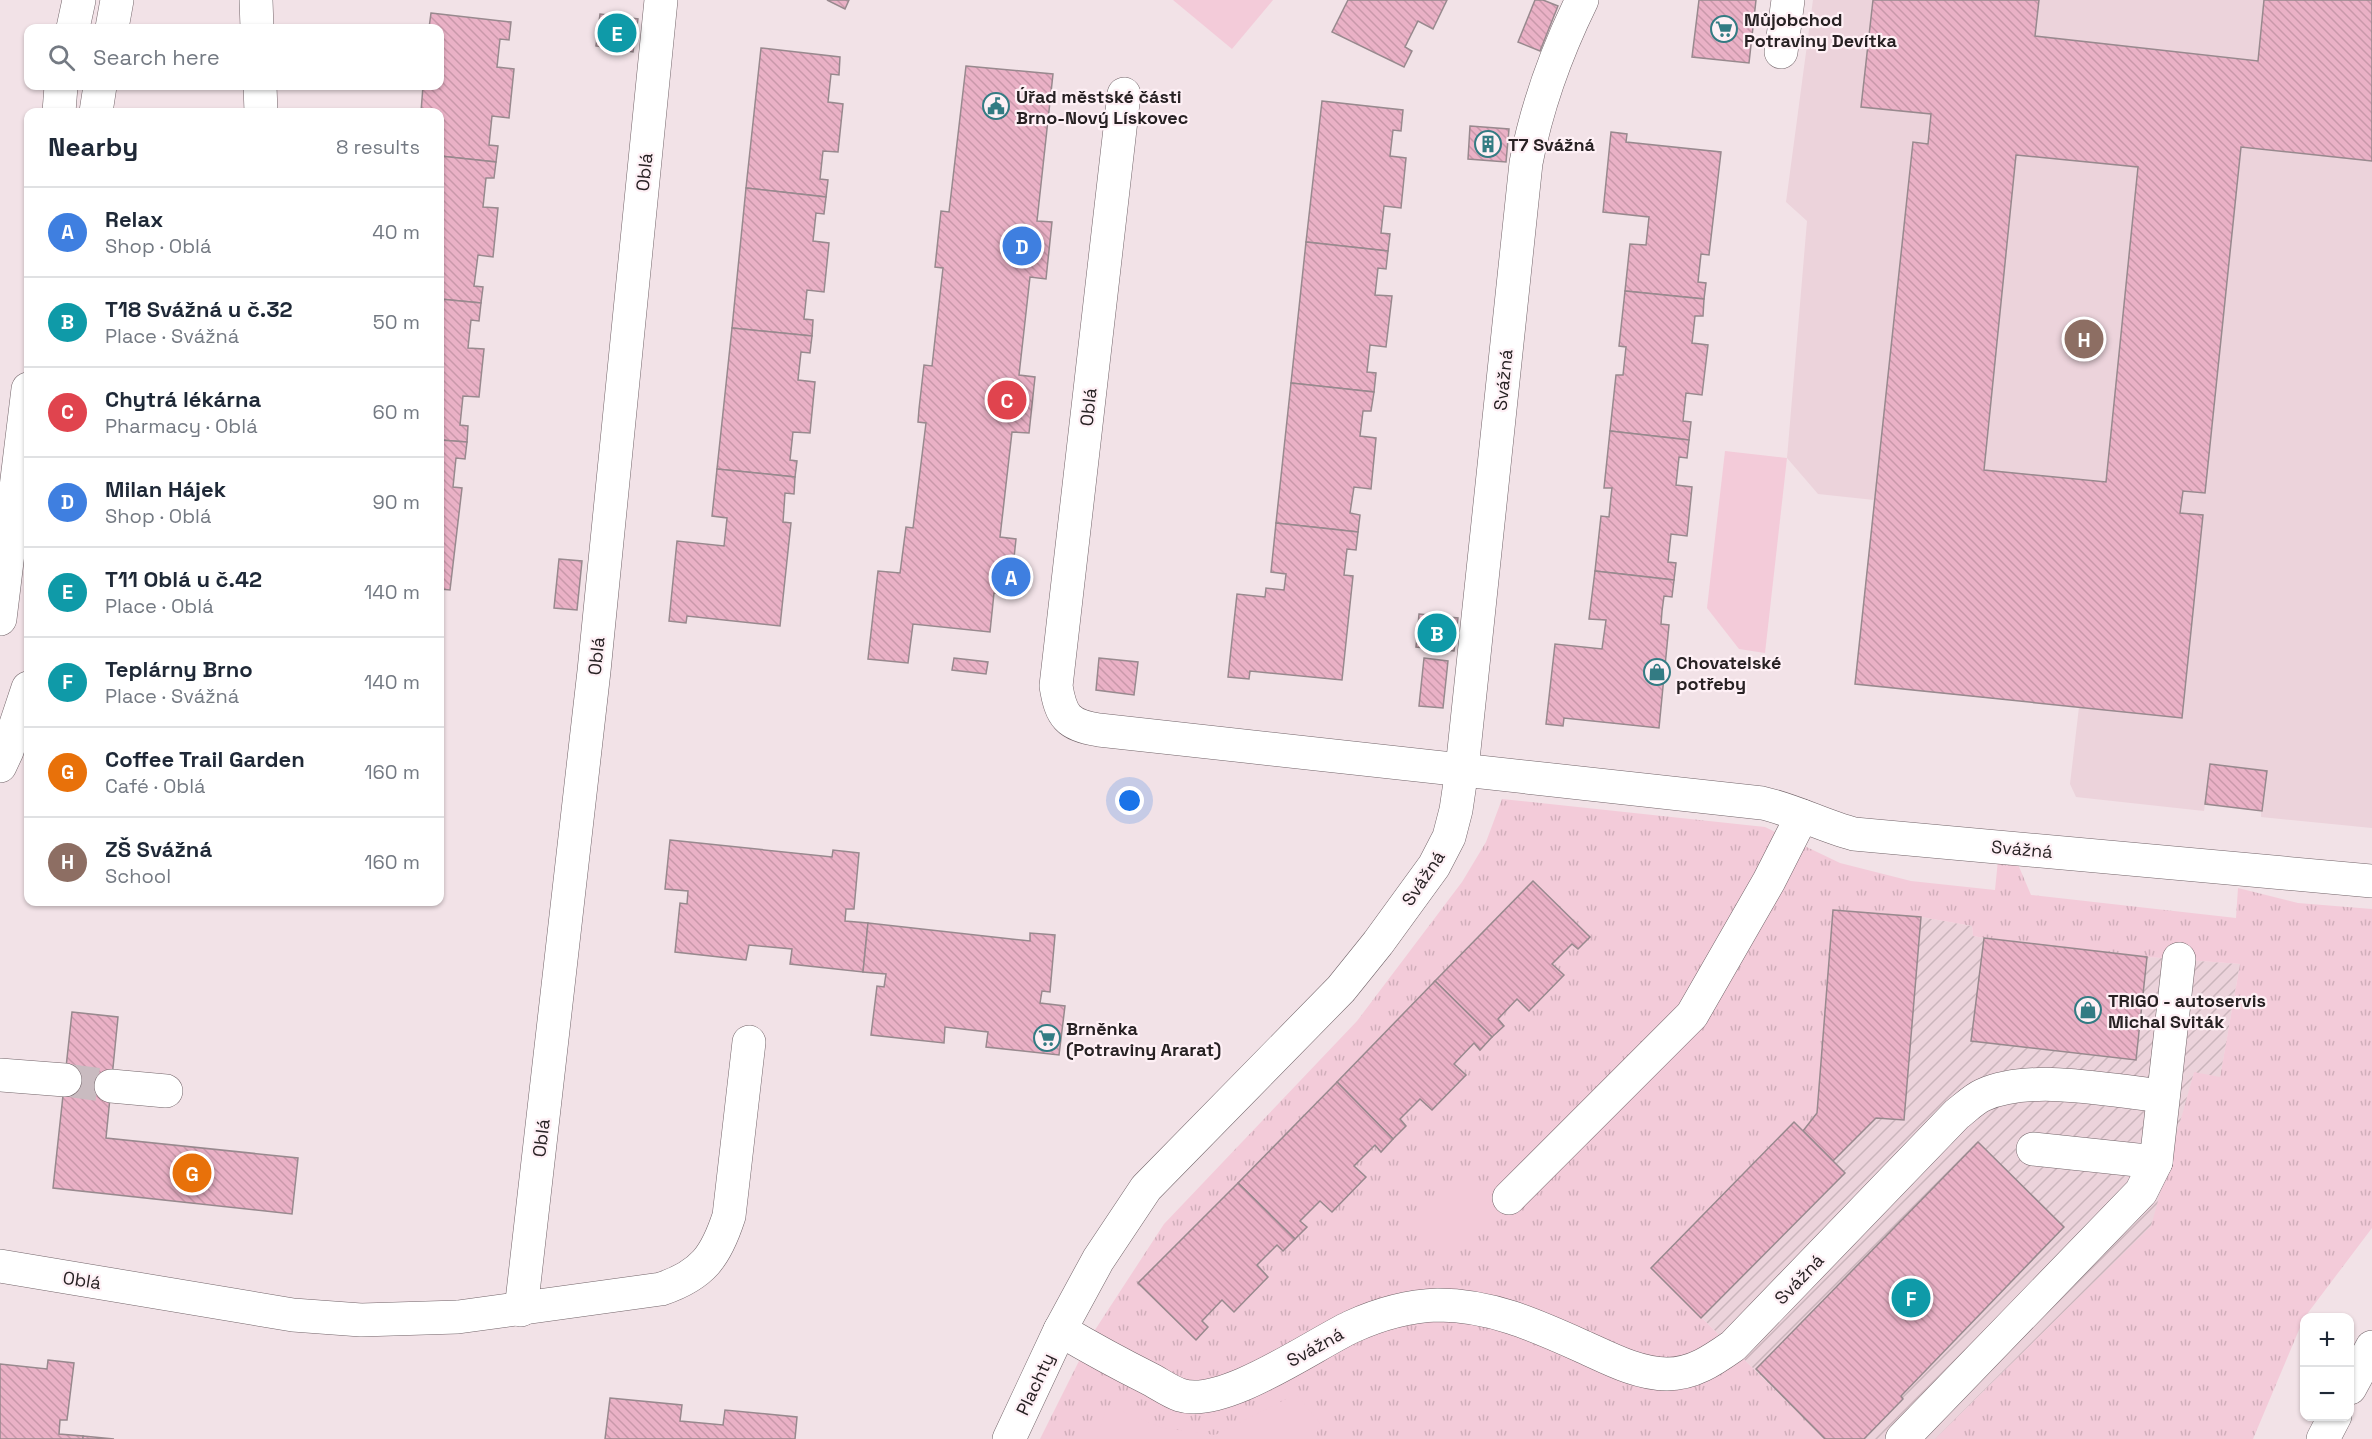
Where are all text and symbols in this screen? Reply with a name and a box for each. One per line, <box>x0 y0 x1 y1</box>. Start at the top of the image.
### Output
place label: Můjobchod Potraviny Devítka <box>1744 8 1898 52</box>
pin: E <box>598 10 636 56</box>
supermarket icon: Můjobchod Potraviny Devítka <box>1709 14 1739 44</box>
search box <box>24 24 444 90</box>
icon: search <box>45 41 78 74</box>
text: Search here <box>93 43 220 71</box>
place label: Úřad městské části Brno-Nový Lískovec <box>1016 85 1188 129</box>
public building icon: Úřad městské části Brno-Nový Lískovec <box>981 91 1011 121</box>
building icon: T7 Svážná <box>1473 129 1503 159</box>
text: Nearby <box>48 130 138 164</box>
place label: T7 Svážná <box>1508 133 1595 156</box>
text: 8 results <box>336 134 420 160</box>
street label: Oblá <box>631 152 657 192</box>
text: Relax <box>105 205 163 233</box>
text: A <box>61 219 74 245</box>
text: 40 m <box>372 219 420 245</box>
pin: D <box>1002 224 1042 268</box>
text: Shop · Oblá <box>105 233 211 259</box>
text: T18 Svážná u č.32 <box>105 295 293 323</box>
text: B <box>61 309 74 335</box>
text: 50 m <box>373 309 420 335</box>
pin: H <box>2064 316 2104 362</box>
text: Place · Svážná <box>105 323 239 349</box>
street label: Svážná <box>1488 348 1518 412</box>
pin: C <box>988 378 1026 422</box>
text: Chytrá lékárna <box>105 385 261 413</box>
street label: Oblá <box>1075 387 1101 427</box>
text: C <box>61 399 74 425</box>
text: 60 m <box>373 399 420 425</box>
text: Pharmacy · Oblá <box>105 413 258 439</box>
text: Milan Hájek <box>105 475 226 503</box>
text: D <box>61 489 74 515</box>
text: 90 m <box>373 489 420 515</box>
text: Shop · Oblá <box>105 503 211 529</box>
pin: A <box>992 554 1030 600</box>
text: T11 Oblá u č.42 <box>105 565 262 593</box>
text: E <box>62 579 73 605</box>
text: 140 m <box>364 579 420 605</box>
text: Place · Oblá <box>105 593 214 619</box>
pin: B <box>1418 610 1456 656</box>
street label: Oblá <box>583 636 609 676</box>
place label: Chovatelské potřeby <box>1676 651 1781 695</box>
text: Teplárny Brno <box>105 655 253 683</box>
shop icon: Chovatelské potřeby <box>1642 657 1672 687</box>
text: F <box>62 669 73 695</box>
text: 140 m <box>364 669 420 695</box>
text: Place · Svážná <box>105 683 239 709</box>
text: Coffee Trail Garden <box>105 745 305 773</box>
text: G <box>61 759 74 785</box>
text: 160 m <box>364 759 420 785</box>
text: Café · Oblá <box>105 773 206 799</box>
your location <box>1115 786 1144 815</box>
text: ZŠ Svážná <box>105 835 212 863</box>
street label: Svážná <box>1990 835 2054 863</box>
street label: Svážná <box>1396 846 1450 910</box>
text: H <box>61 849 74 875</box>
text: 160 m <box>364 849 420 875</box>
text: School <box>105 863 171 889</box>
place label: TRIGO - autoservis Michal Sviták <box>2108 989 2266 1033</box>
shop icon: TRIGO - autoservis Michal Sviták <box>2073 995 2103 1025</box>
place label: Brněnka (Potraviny Ararat) <box>1066 1017 1221 1061</box>
supermarket icon: Brněnka (Potraviny Ararat) <box>1032 1023 1062 1053</box>
street label: Oblá <box>527 1118 555 1158</box>
pin: G <box>172 1150 212 1196</box>
street label: Svážná <box>1769 1249 1829 1309</box>
street label: Oblá <box>61 1266 103 1294</box>
pin: F <box>1892 1276 1930 1320</box>
map controls <box>2300 1313 2354 1421</box>
button: + <box>2300 1313 2354 1367</box>
street label: Svážná <box>1282 1322 1348 1372</box>
street label: Plachty <box>1011 1349 1059 1419</box>
button: − <box>2300 1367 2354 1421</box>

